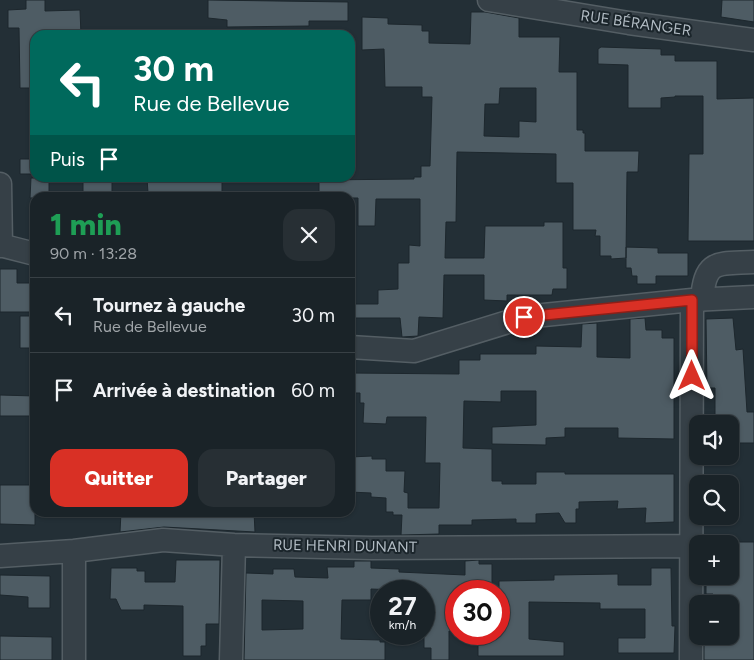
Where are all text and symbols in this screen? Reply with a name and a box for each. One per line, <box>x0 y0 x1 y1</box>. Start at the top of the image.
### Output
street label: RUE BÉRANGER <box>580 6 692 40</box>
text: 30 m <box>133 48 214 90</box>
icon: left <box>50 50 115 115</box>
text: Rue de Bellevue <box>133 90 289 117</box>
icon: arrive <box>95 145 123 173</box>
text: Puis <box>50 148 85 171</box>
text: 1 min <box>50 206 122 243</box>
button: close <box>283 209 335 261</box>
text: 90 m · 13:28 <box>50 244 137 263</box>
text: Tournez à gauche <box>93 294 245 317</box>
pin <box>503 296 545 338</box>
icon: left <box>50 301 78 329</box>
icon: arrive <box>510 303 538 331</box>
text: 30 m <box>292 304 335 327</box>
text: Rue de Bellevue <box>93 317 207 336</box>
position arrow <box>665 349 717 401</box>
icon: arrive <box>50 376 78 404</box>
text: Arrivée à destination <box>93 379 275 402</box>
text: 60 m <box>291 379 335 402</box>
map controls <box>689 415 739 645</box>
button: sound <box>689 415 739 465</box>
button: Quitter <box>50 449 188 507</box>
button: Partager <box>198 449 335 507</box>
button: search <box>689 475 739 525</box>
button: + <box>689 535 739 585</box>
street label: RUE HENRI DUNANT <box>273 536 418 556</box>
speed limit sign: 30 <box>445 580 510 645</box>
text: 27 <box>388 591 417 621</box>
button: − <box>689 595 739 645</box>
text: km/h <box>389 618 416 632</box>

